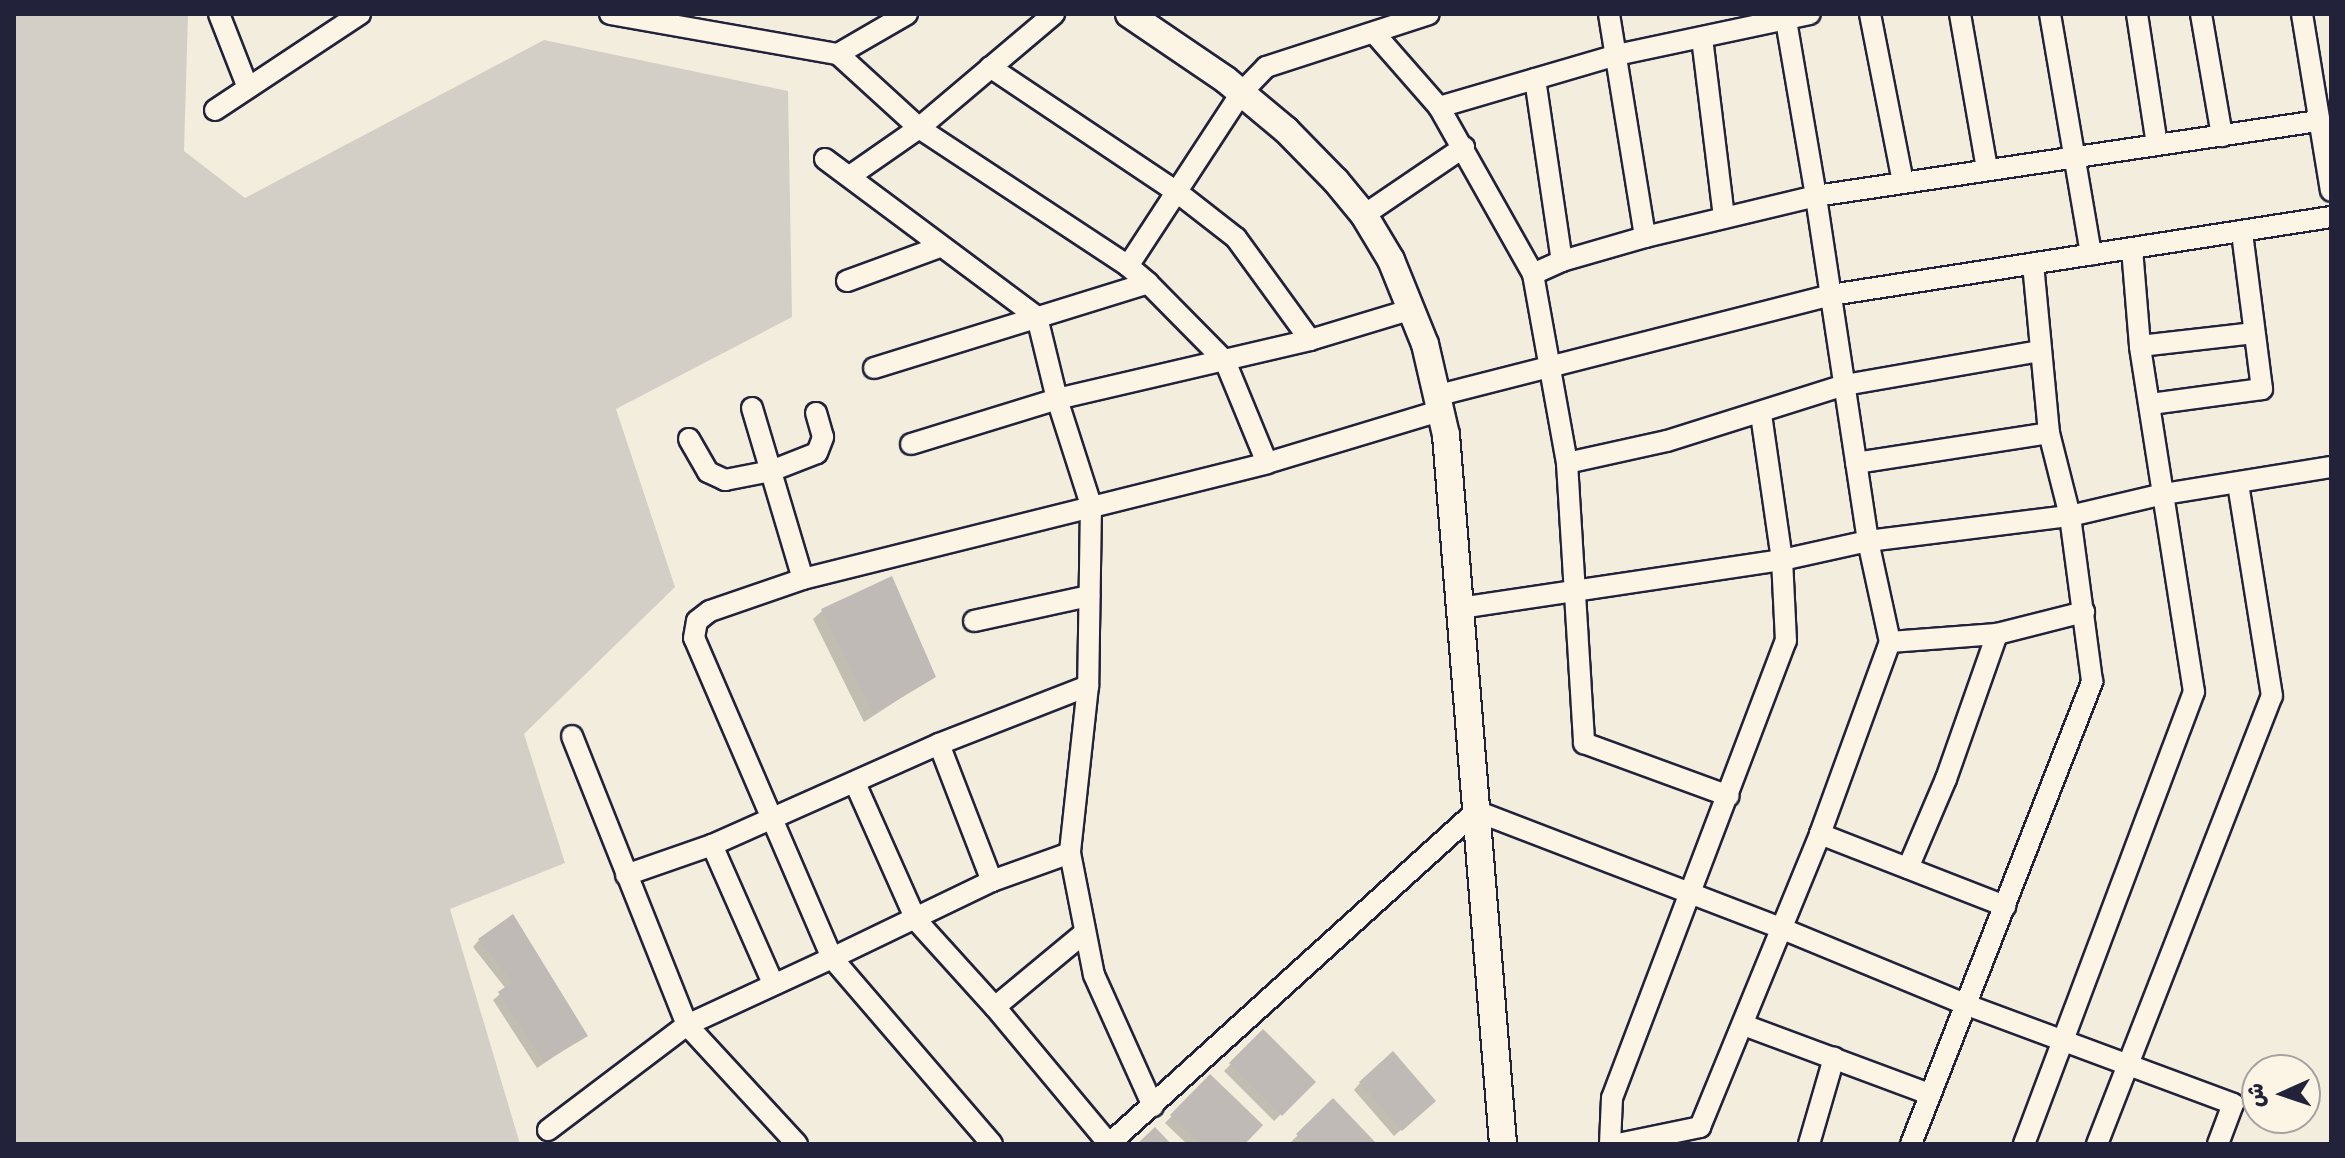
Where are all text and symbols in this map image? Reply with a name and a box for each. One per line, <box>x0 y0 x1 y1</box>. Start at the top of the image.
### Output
north arrow <box>2241 1054 2321 1134</box>
text: ش <box>2245 1082 2273 1108</box>

